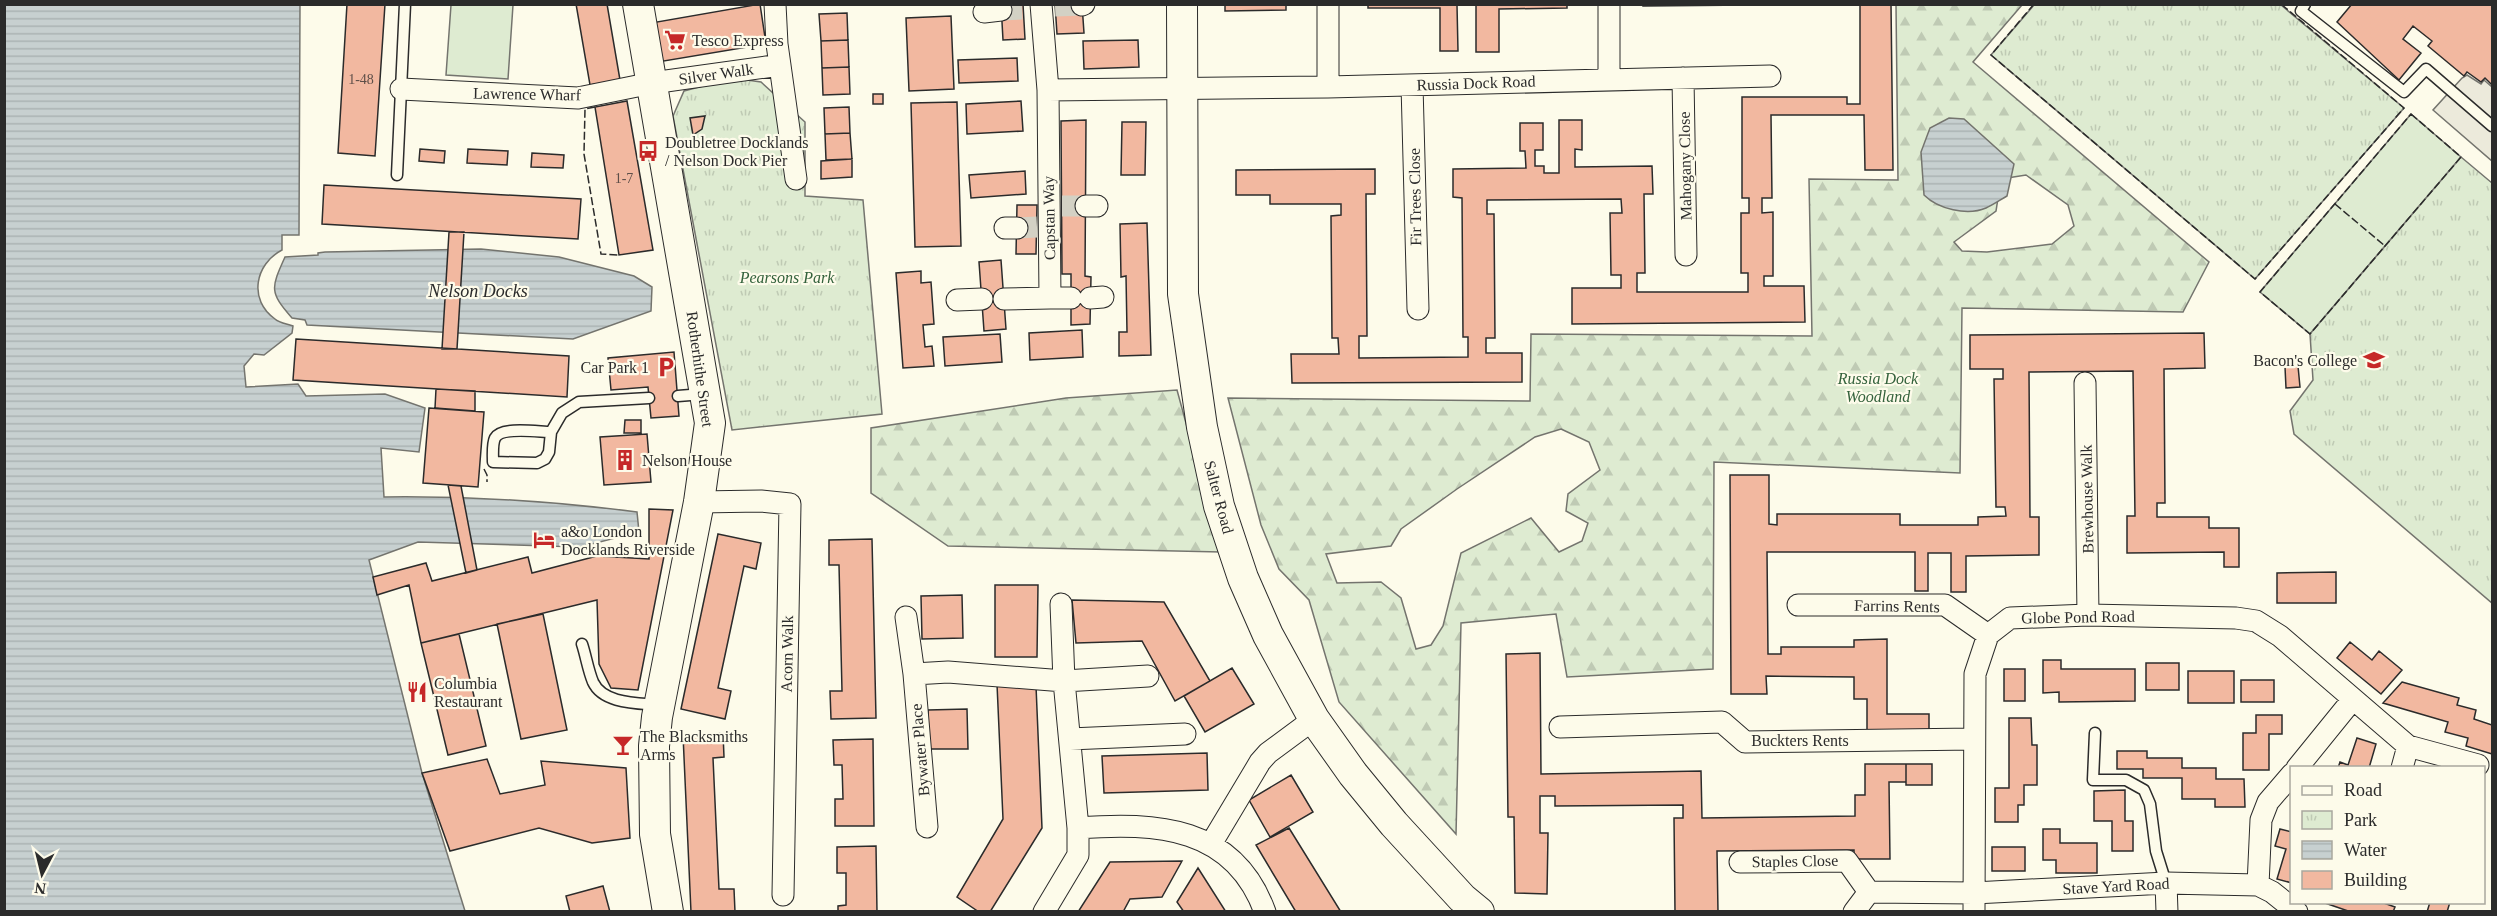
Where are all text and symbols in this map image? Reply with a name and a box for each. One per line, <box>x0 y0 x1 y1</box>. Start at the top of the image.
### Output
supermarket icon: Tesco Express <box>663 28 687 52</box>
place label: Tesco Express <box>692 32 784 50</box>
street label: Silver Walk <box>678 60 754 88</box>
house number: 1-48 <box>348 72 374 87</box>
street label: Russia Dock Road <box>1416 72 1536 94</box>
street label: Lawrence Wharf <box>473 85 582 103</box>
street label: Mahogany Close <box>1676 111 1695 221</box>
place label: Doubletree Docklands / Nelson Dock Pier <box>665 134 809 169</box>
bus stop icon: Doubletree Docklands / Nelson Dock Pier <box>636 139 660 163</box>
street label: Fir Trees Close <box>1406 148 1424 246</box>
house number: 1-7 <box>615 171 633 186</box>
street label: Capstan Way <box>1040 176 1059 260</box>
park label: Pearsons Park <box>739 269 835 286</box>
water label: Nelson Docks <box>427 281 528 301</box>
street label: Rotherhithe Street <box>683 310 717 429</box>
school or university icon: Bacon's College <box>2362 348 2386 372</box>
place label: Bacon's College <box>2253 352 2357 370</box>
parking icon: Car Park 1 <box>654 355 678 379</box>
place label: Car Park 1 <box>581 359 649 376</box>
park label: Russia Dock Woodland <box>1837 370 1919 405</box>
street label: Brewhouse Walk <box>2078 444 2096 554</box>
building icon: Nelson House <box>613 448 637 472</box>
place label: Nelson House <box>642 452 732 469</box>
street label: Salter Road <box>1201 459 1237 535</box>
place label: a&o London Docklands Riverside <box>561 523 695 558</box>
hotel icon: a&o London Docklands Riverside <box>532 528 556 552</box>
street label: Farrins Rents <box>1854 597 1940 615</box>
street label: Globe Pond Road <box>2021 608 2135 626</box>
street label: Acorn Walk <box>778 615 796 693</box>
place label: Columbia Restaurant <box>434 675 503 710</box>
restaurant icon: Columbia Restaurant <box>405 680 429 704</box>
street label: Bywater Place <box>907 703 934 797</box>
place label: The Blacksmiths Arms <box>640 728 748 763</box>
street label: Buckters Rents <box>1751 732 1849 749</box>
bar icon: The Blacksmiths Arms <box>611 733 635 757</box>
legend <box>2290 766 2485 904</box>
text: Road <box>2344 780 2382 800</box>
text: Park <box>2344 810 2377 830</box>
text: Water <box>2344 840 2387 860</box>
north arrow <box>12 844 72 904</box>
street label: Staples Close <box>1752 852 1838 871</box>
text: Building <box>2344 870 2407 890</box>
street label: Stave Yard Road <box>2062 875 2170 897</box>
text: N <box>33 879 47 898</box>

